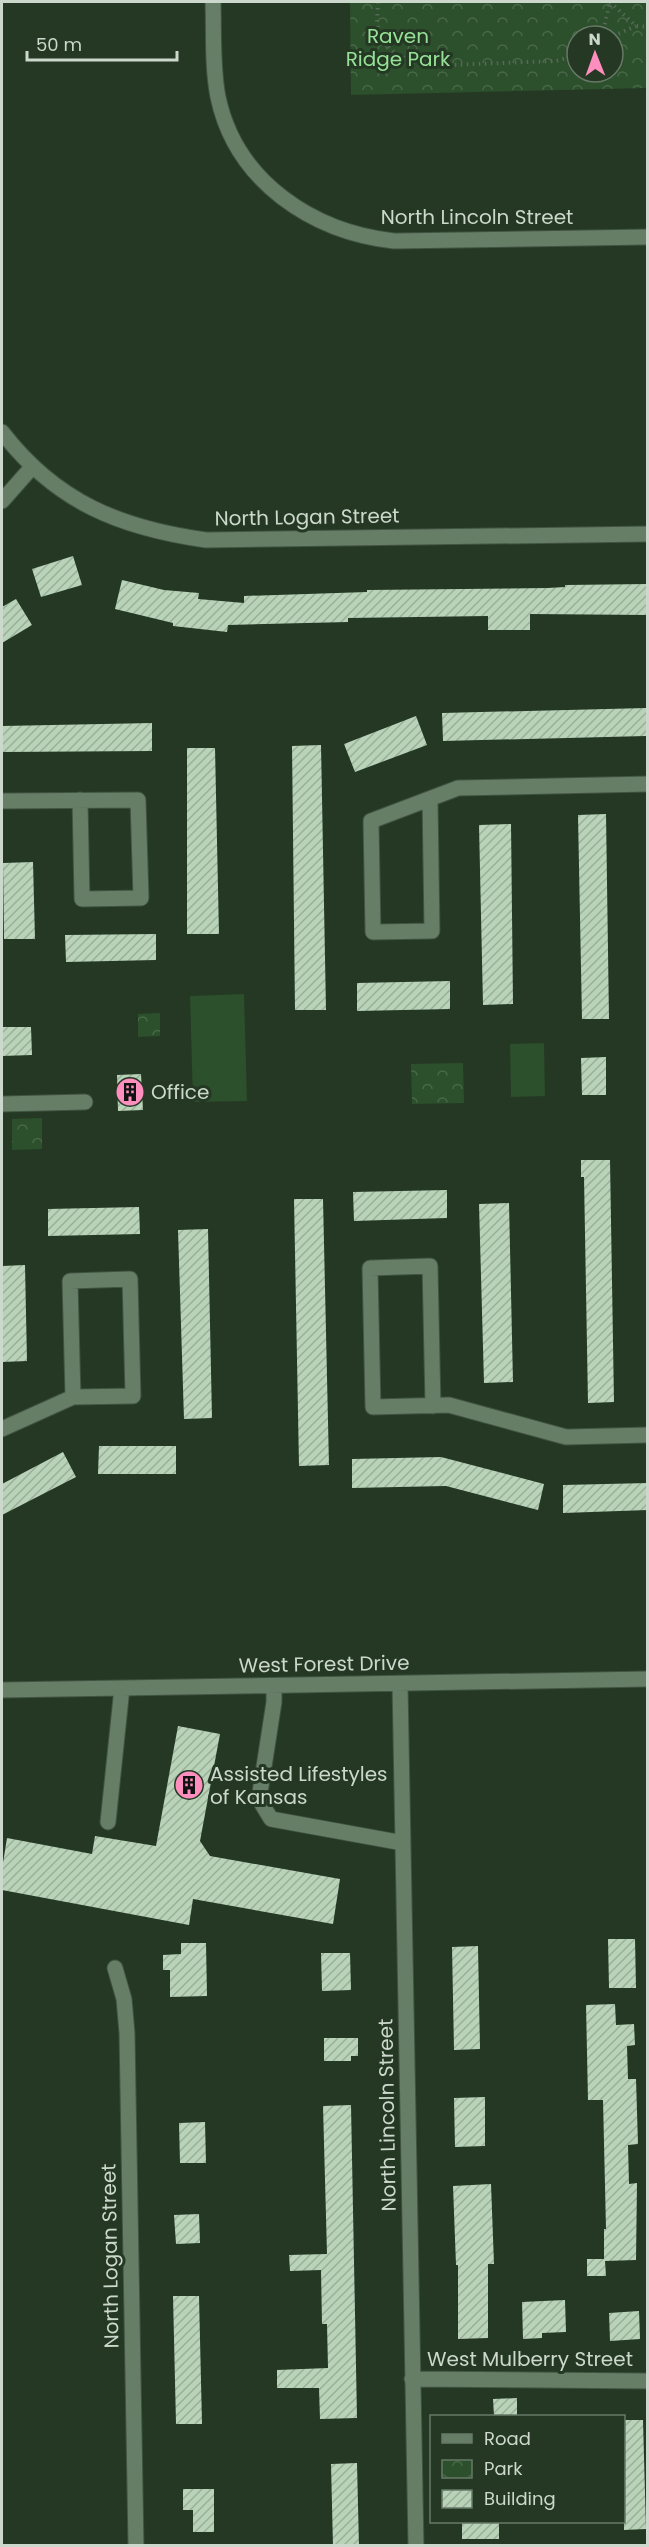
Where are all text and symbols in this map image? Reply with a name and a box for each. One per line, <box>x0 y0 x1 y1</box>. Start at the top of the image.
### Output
park label: Raven Ridge Park <box>346 22 451 73</box>
scale bar <box>27 24 177 62</box>
north arrow <box>565 24 625 84</box>
text: N <box>589 28 601 51</box>
text: 50 m <box>36 32 82 57</box>
street label: North Lincoln Street <box>381 203 573 231</box>
street label: North Logan Street <box>214 501 400 533</box>
building icon: Office <box>114 1076 146 1108</box>
place label: Office <box>151 1078 209 1106</box>
street label: West Forest Drive <box>238 1649 410 1679</box>
place label: Assisted Lifestyles of Kansas <box>210 1760 388 1811</box>
building icon: Assisted Lifestyles of Kansas <box>173 1769 205 1801</box>
street label: North Lincoln Street <box>371 2018 403 2212</box>
street label: North Logan Street <box>94 2163 126 2349</box>
street label: West Mulberry Street <box>427 2345 633 2373</box>
legend <box>430 2415 625 2523</box>
text: Road <box>484 2426 531 2451</box>
text: Park <box>484 2456 523 2481</box>
text: Building <box>484 2486 556 2511</box>

